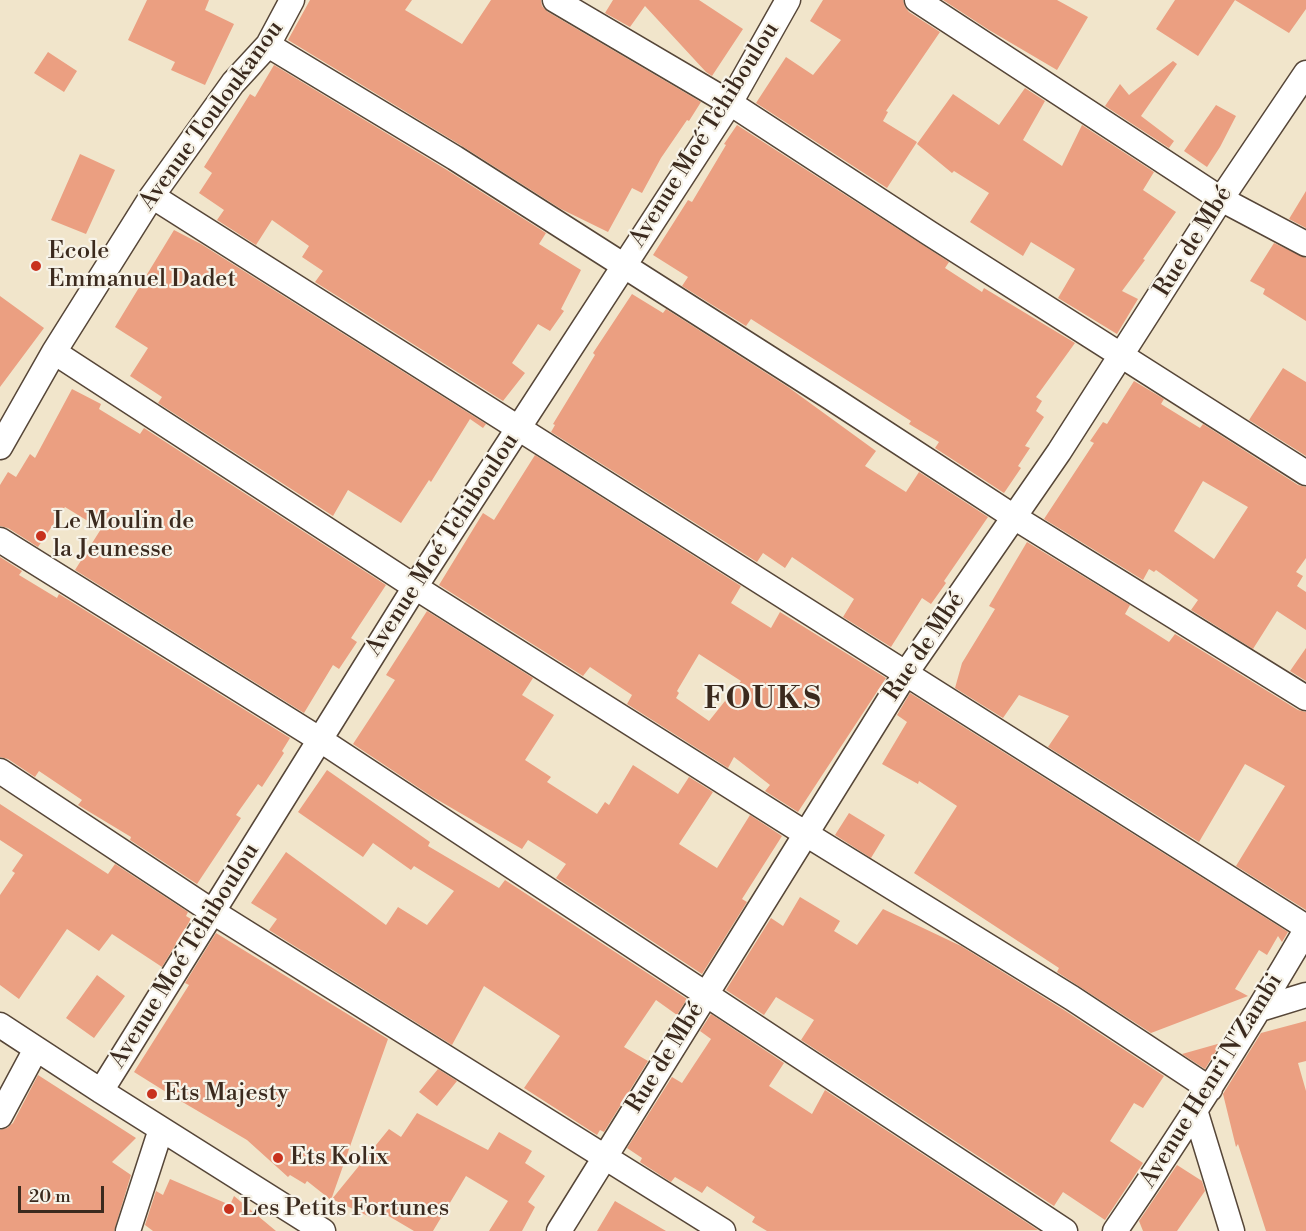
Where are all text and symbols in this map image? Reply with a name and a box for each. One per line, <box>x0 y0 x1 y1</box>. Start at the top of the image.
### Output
street label: Avenue Touloukanou <box>134 16 290 216</box>
street label: Avenue Moé Tchiboulou <box>624 17 786 253</box>
street label: Rue de Mbé <box>1149 181 1239 303</box>
place label: Ecole Emmanuel Dadet <box>48 238 236 294</box>
marker: Ecole Emmanuel Dadet <box>29 259 43 273</box>
street label: Avenue Moé Tchiboulou <box>360 428 526 662</box>
place label: Le Moulin de la Jeunesse <box>53 508 194 564</box>
marker: Le Moulin de la Jeunesse <box>34 529 48 543</box>
street label: Rue de Mbé <box>878 587 972 707</box>
district label: FOUKS <box>704 683 822 719</box>
street label: Avenue Moé Tchiboulou <box>104 838 266 1074</box>
street label: Avenue Henri N'Zambi <box>1134 969 1290 1193</box>
street label: Rue de Mbé <box>621 997 711 1119</box>
place label: Ets Majesty <box>164 1080 289 1108</box>
marker: Ets Majesty <box>145 1087 159 1101</box>
place label: Ets Kolix <box>290 1144 388 1172</box>
marker: Ets Kolix <box>271 1151 285 1165</box>
scale bar <box>21 1174 106 1212</box>
text: 20 m <box>29 1185 71 1208</box>
place label: Les Petits Fortunes <box>241 1195 449 1223</box>
marker: Les Petits Fortunes <box>222 1202 236 1216</box>

